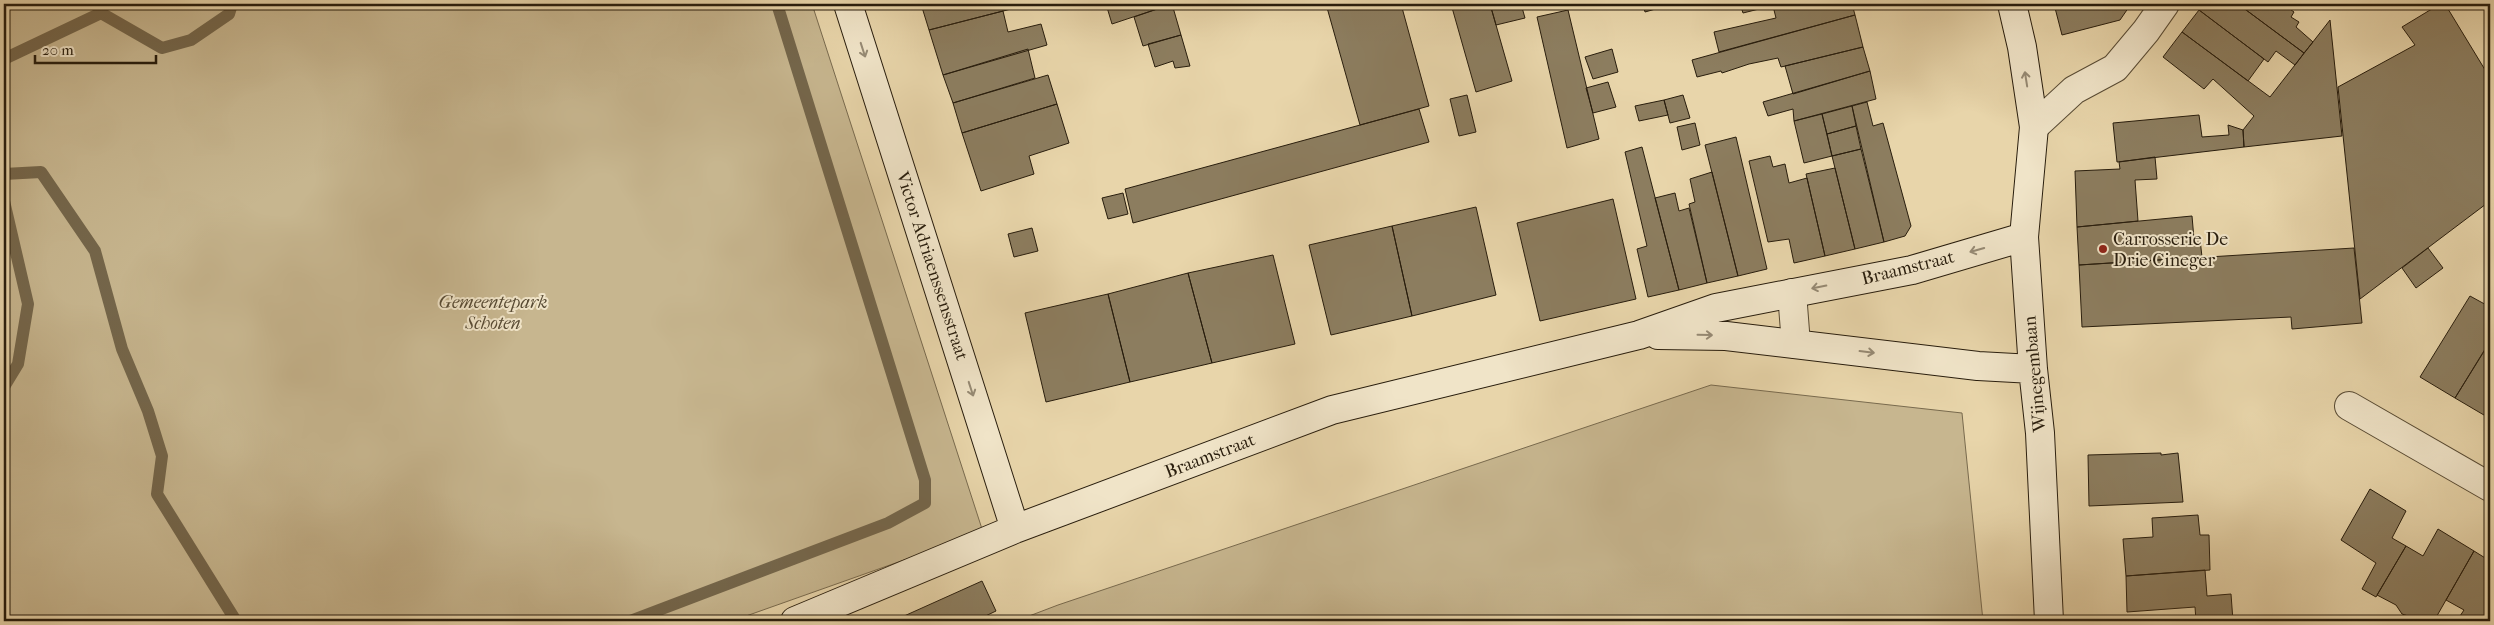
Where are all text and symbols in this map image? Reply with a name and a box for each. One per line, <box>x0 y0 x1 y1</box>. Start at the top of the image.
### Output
scale bar <box>35 32 156 64</box>
text: 20 m <box>42 41 74 59</box>
one-way arrow <box>859 42 869 58</box>
one-way arrow <box>2021 71 2031 87</box>
street label: Victor Adriaenssensstraat <box>891 168 973 363</box>
place label: Carrosserie De Drie Cineger <box>2113 229 2228 271</box>
marker: Carrosserie De Drie Cineger <box>2097 243 2109 255</box>
street label: Braamstraat <box>1859 246 1957 290</box>
one-way arrow <box>1969 246 1985 255</box>
one-way arrow <box>1812 283 1828 293</box>
park label: Gemeentepark Schoten <box>439 292 547 334</box>
street label: Wijnegembaan <box>2019 314 2051 434</box>
one-way arrow <box>1697 330 1713 340</box>
one-way arrow <box>1859 347 1875 357</box>
one-way arrow <box>966 380 976 396</box>
street label: Braamstraat <box>1162 429 1259 483</box>

